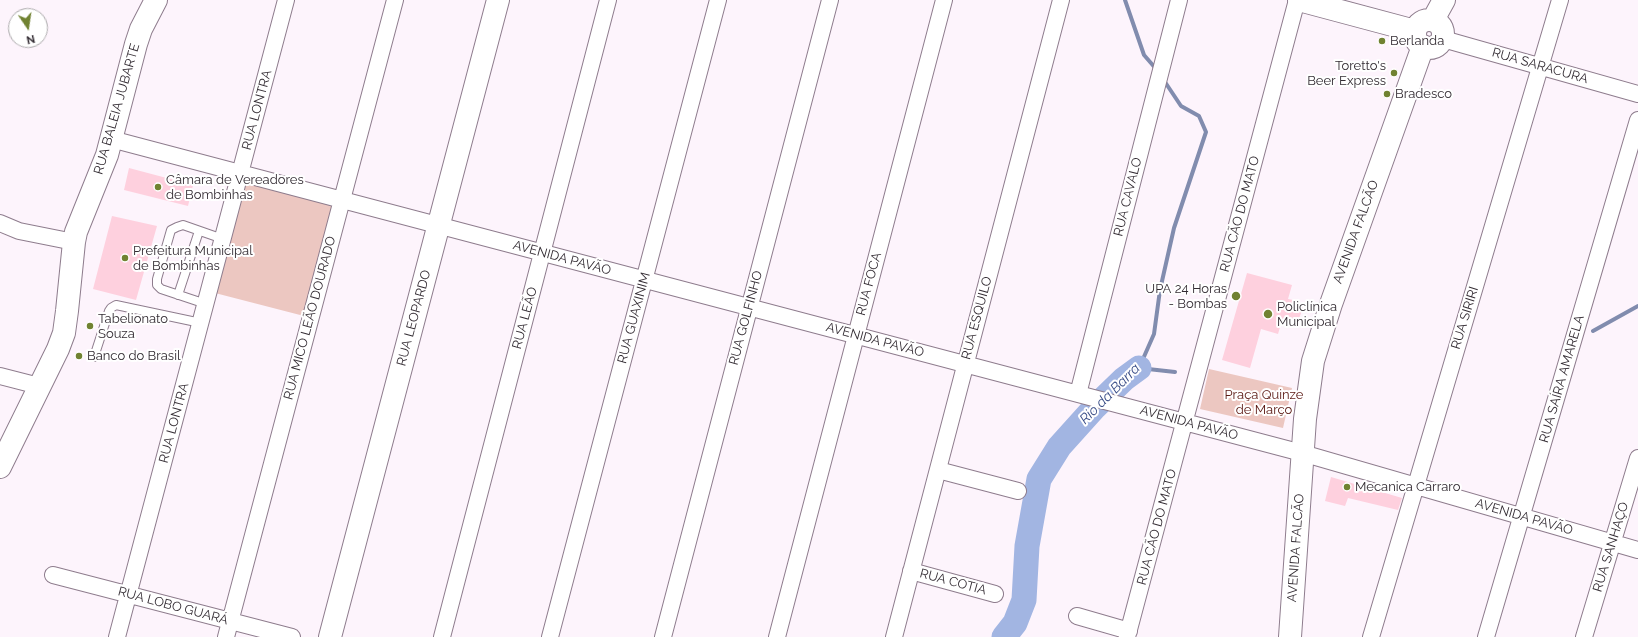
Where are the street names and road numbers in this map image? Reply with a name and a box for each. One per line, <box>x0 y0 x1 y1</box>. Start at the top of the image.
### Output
street label: RUA BALEIA JUBARTE <box>91 42 143 176</box>
street label: RUA SARACURA <box>1490 45 1590 87</box>
street label: RUA LONTRA <box>239 68 275 152</box>
street label: RUA CÃO DO MATO <box>1217 154 1263 274</box>
street label: RUA CAVALO <box>1111 156 1145 238</box>
street label: AVENIDA FALCÃO <box>1330 178 1382 286</box>
street label: RUA MICO LEÃO DOURADO <box>281 234 339 402</box>
street label: AVENIDA PAVÃO <box>511 237 613 279</box>
street label: RUA FOCA <box>853 251 885 317</box>
street label: RUA LEOPARDO <box>394 268 434 368</box>
street label: RUA GOLFINHO <box>726 269 766 367</box>
street label: RUA GUAXINIM <box>614 271 654 365</box>
street label: RUA ESQUILO <box>958 275 996 361</box>
street label: RUA LEÃO <box>509 285 541 351</box>
street label: RUA SIRIRI <box>1448 285 1482 351</box>
street label: RUA SAÍRA AMARELA <box>1536 313 1588 445</box>
street label: AVENIDA PAVÃO <box>824 319 926 361</box>
street label: RUA LONTRA <box>156 381 192 465</box>
street label: AVENIDA PAVÃO <box>1138 402 1240 444</box>
street label: RUA CÃO DO MATO <box>1134 467 1180 587</box>
street label: AVENIDA FALCÃO <box>1284 493 1308 603</box>
street label: AVENIDA PAVÃO <box>1473 496 1575 538</box>
street label: RUA SANHAÇO <box>1590 500 1632 594</box>
street label: RUA COTIA <box>918 566 988 598</box>
street label: RUA LOBO GUARÁ <box>116 584 230 628</box>

